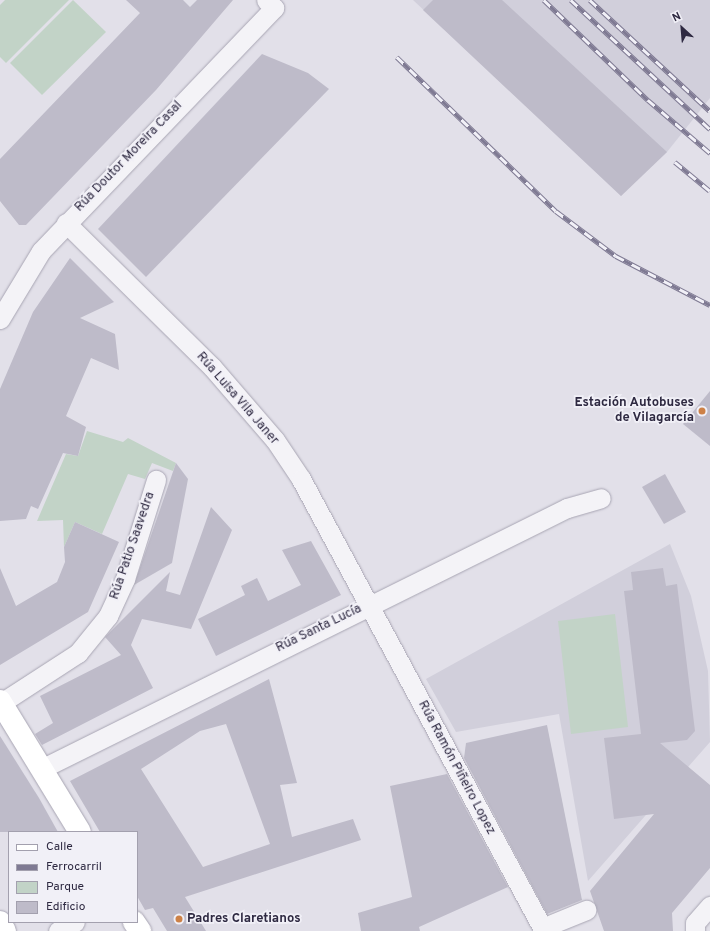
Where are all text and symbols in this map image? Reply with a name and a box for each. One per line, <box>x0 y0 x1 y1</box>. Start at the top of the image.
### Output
north arrow <box>662 8 702 48</box>
text: N <box>670 9 683 25</box>
street label: Rúa Doutor Moreira Casal <box>72 98 186 216</box>
street label: Rúa Luisa Vila Janer <box>192 349 282 449</box>
place label: Estación Autobuses de Vilagarcía <box>574 396 694 427</box>
marker: Estación Autobuses de Vilagarcía <box>697 406 707 416</box>
street label: Rúa Patio Saavedra <box>107 490 159 602</box>
street label: Rúa Santa Lucía <box>274 602 364 656</box>
street label: Rúa Ramón Piñeiro Lopez <box>414 698 498 838</box>
legend <box>8 831 138 923</box>
text: Calle <box>46 839 73 855</box>
text: Ferrocarril <box>46 859 102 875</box>
text: Parque <box>46 879 84 895</box>
text: Edificio <box>46 899 85 915</box>
place label: Padres Claretianos <box>187 911 301 927</box>
marker: Padres Claretianos <box>174 914 184 924</box>

